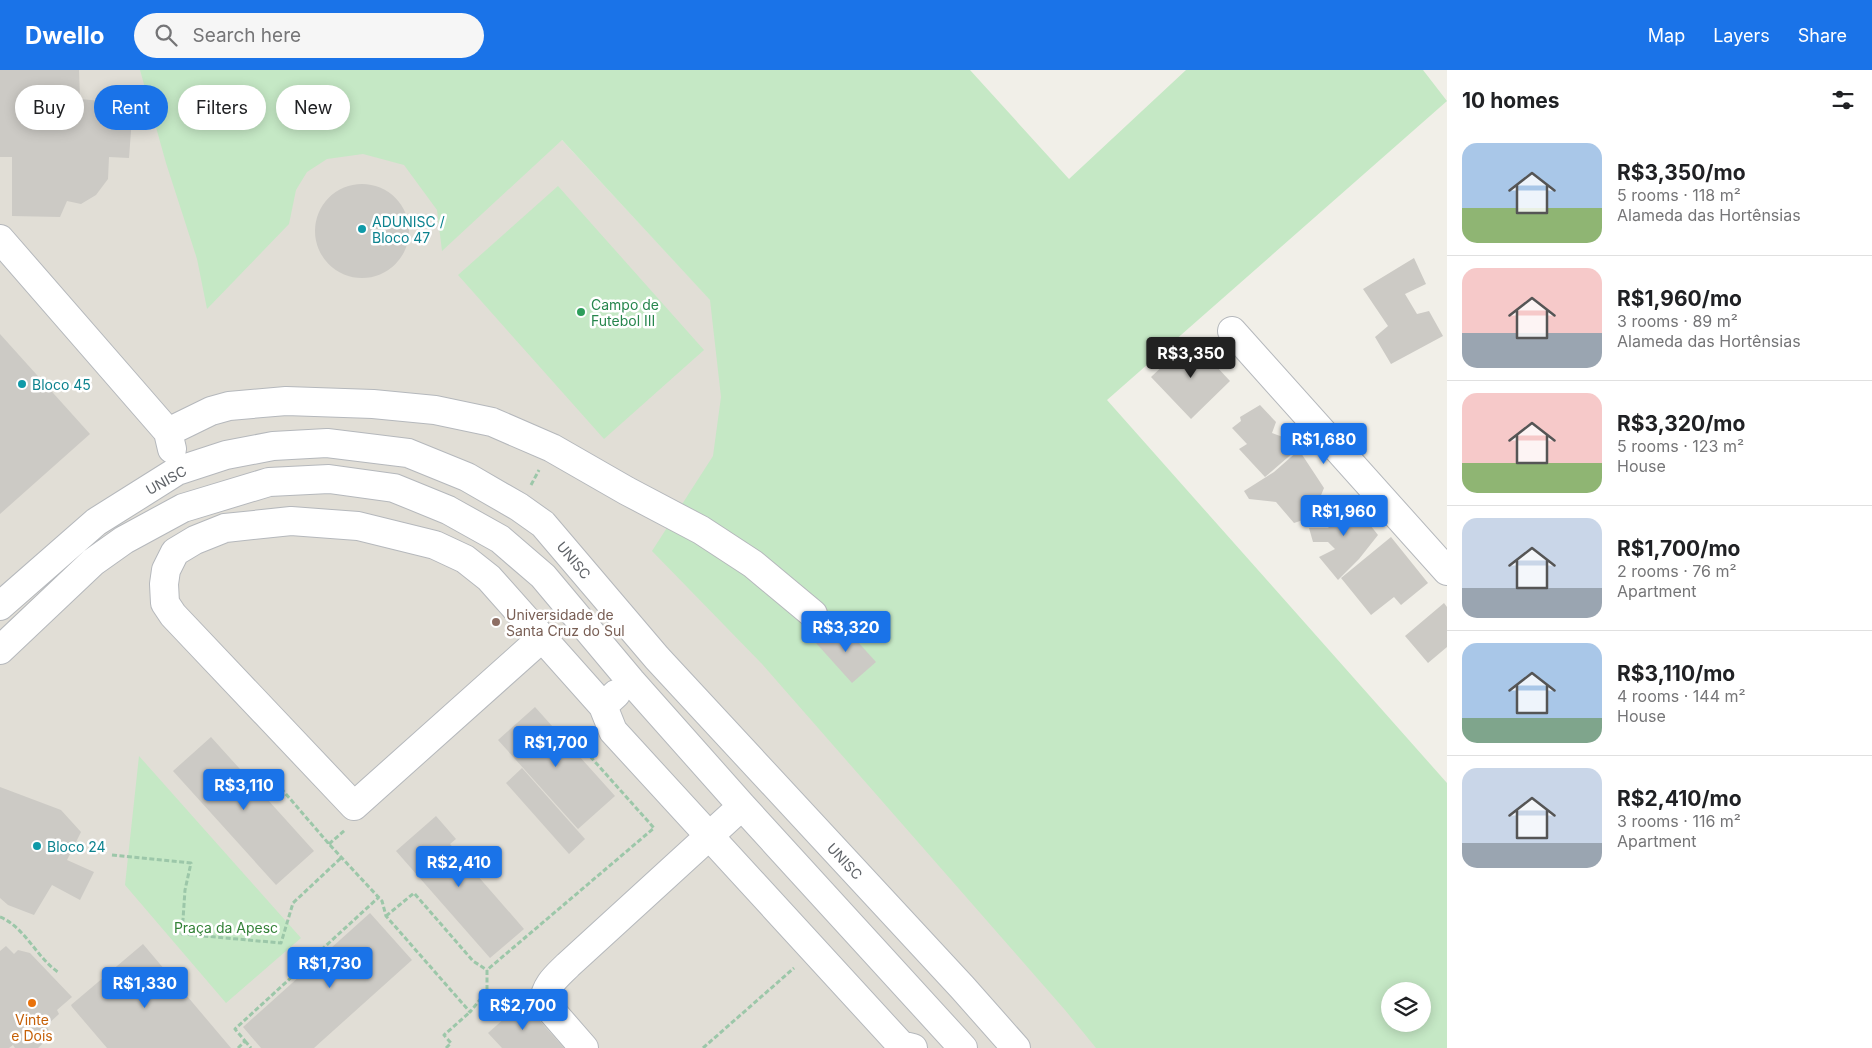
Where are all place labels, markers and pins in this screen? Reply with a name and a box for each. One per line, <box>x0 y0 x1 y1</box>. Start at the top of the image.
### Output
place label: ADUNISC / Bloco 47 <box>372 213 445 246</box>
marker: ADUNISC / Bloco 47 <box>356 223 368 235</box>
place label: Campo de Futebol III <box>591 296 659 329</box>
marker: Campo de Futebol III <box>575 306 587 318</box>
pin: R$3,350 <box>1145 336 1237 379</box>
place label: Bloco 45 <box>32 376 91 393</box>
marker: Bloco 45 <box>16 378 28 390</box>
pin: R$1,680 <box>1278 422 1370 465</box>
pin: R$1,960 <box>1298 494 1390 537</box>
place label: Universidade de Santa Cruz do Sul <box>506 606 625 639</box>
pin: R$3,320 <box>800 610 892 653</box>
marker: Universidade de Santa Cruz do Sul <box>490 616 502 628</box>
pin: R$1,700 <box>510 726 602 768</box>
pin: R$3,110 <box>198 768 290 811</box>
place label: Bloco 24 <box>47 838 106 855</box>
marker: Bloco 24 <box>31 840 43 852</box>
pin: R$2,410 <box>413 846 505 888</box>
pin: R$1,730 <box>284 946 376 989</box>
pin: R$1,330 <box>99 966 191 1009</box>
pin: R$2,700 <box>477 988 569 1031</box>
marker: Vinte e Dois <box>26 997 38 1009</box>
place label: Vinte e Dois <box>11 1011 53 1044</box>

